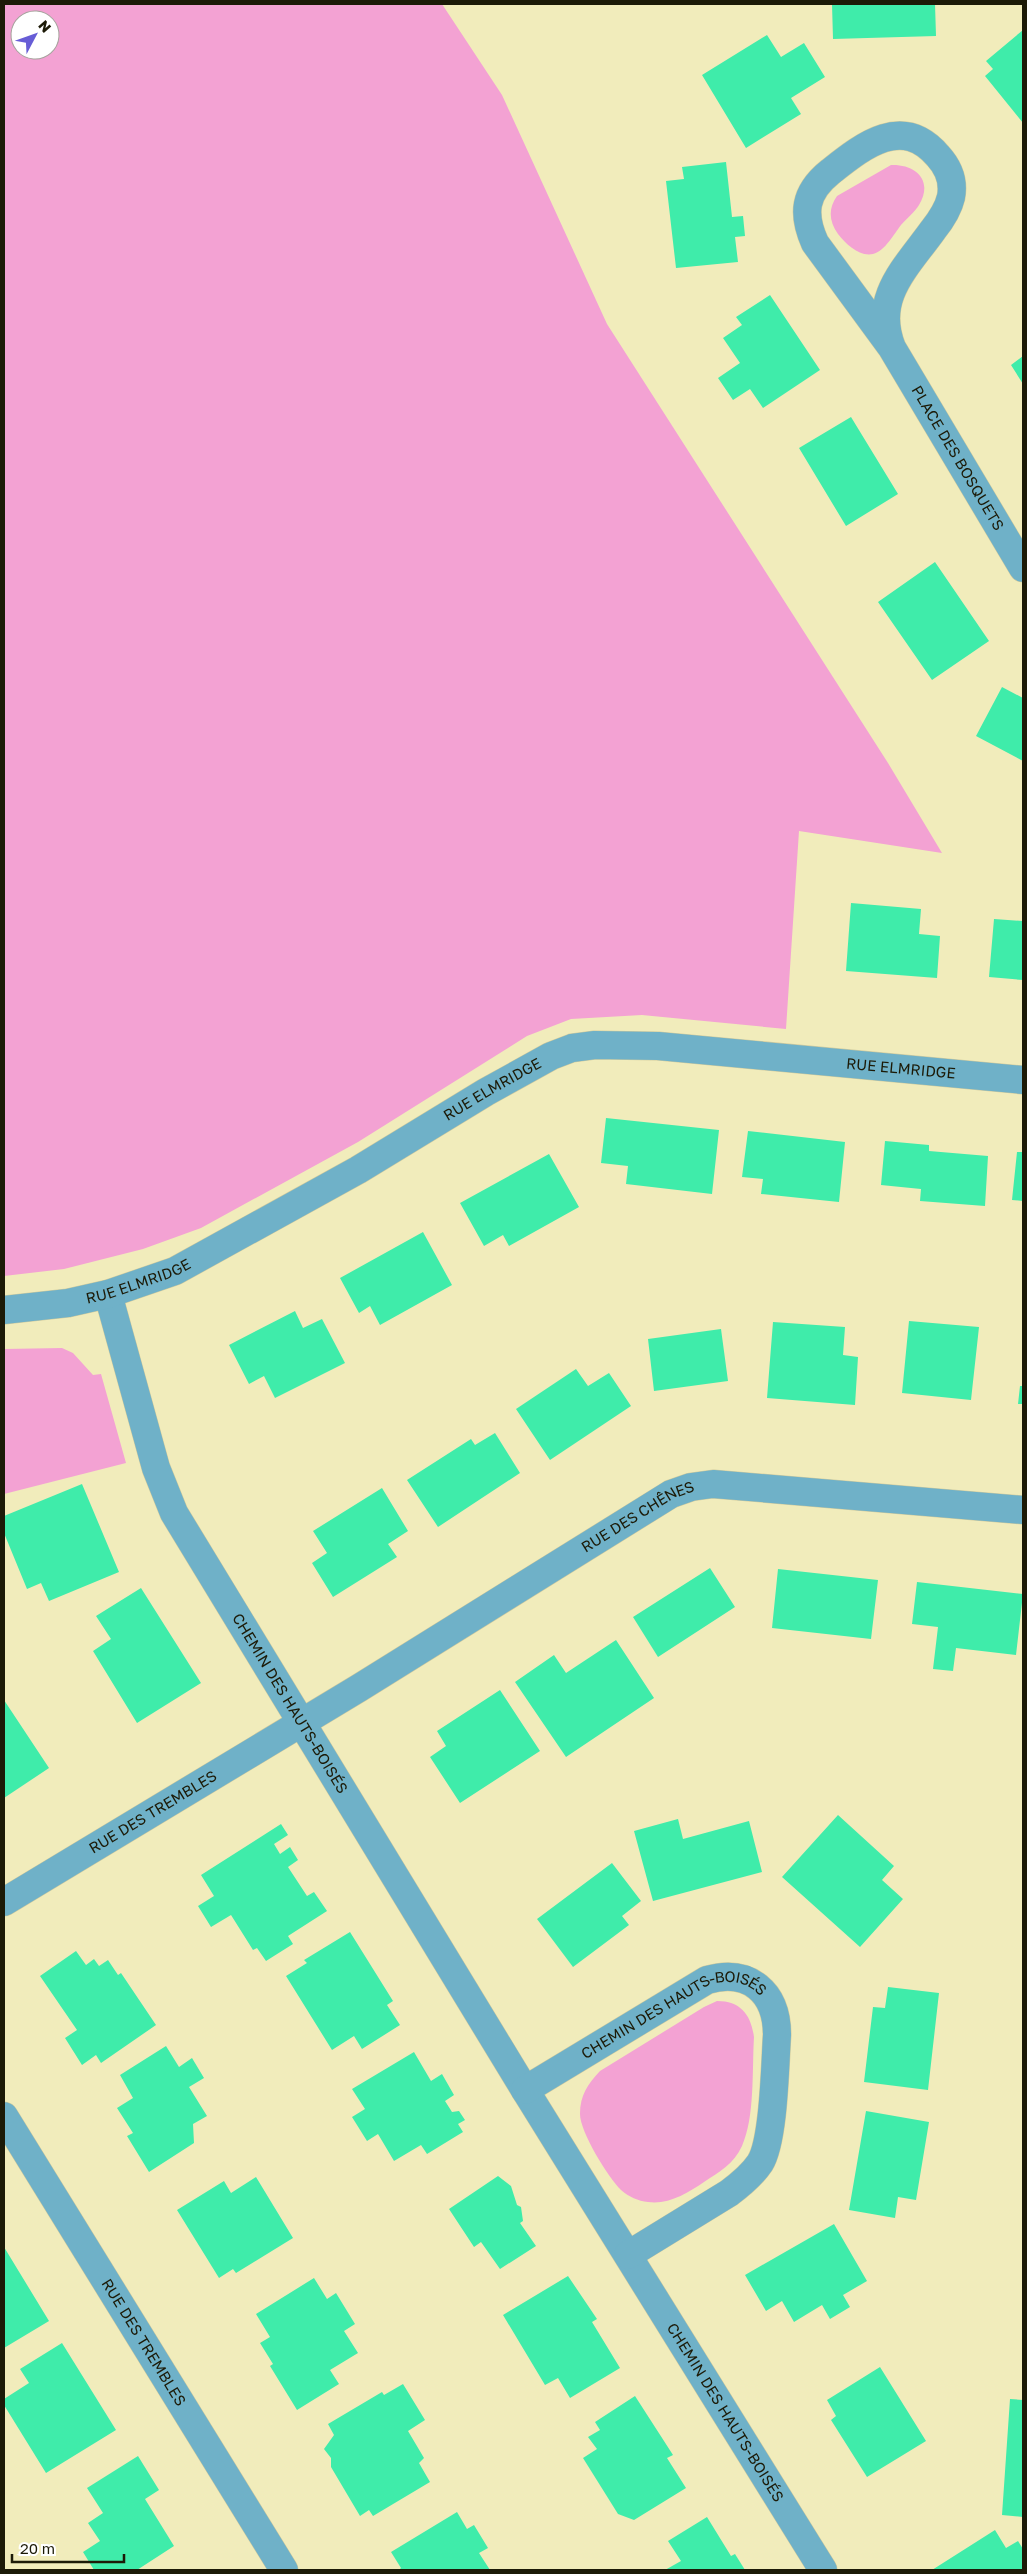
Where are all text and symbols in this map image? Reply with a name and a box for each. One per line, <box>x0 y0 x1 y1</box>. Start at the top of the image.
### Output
north arrow <box>10 10 60 60</box>
text: N <box>35 17 55 36</box>
street label: PLACE DES BOSQUETS <box>908 382 1009 533</box>
street label: RUE ELMRIDGE <box>440 1053 544 1124</box>
street label: RUE ELMRIDGE <box>845 1054 956 1082</box>
street label: RUE ELMRIDGE <box>84 1254 193 1307</box>
street label: RUE DES CHÊNES <box>578 1477 696 1556</box>
street label: CHEMIN DES HAUTS-BOISÉS <box>229 1610 352 1796</box>
street label: RUE DES TREMBLES <box>85 1766 220 1857</box>
street label: CHEMIN DES HAUTS-BOISÉS <box>577 1967 771 2062</box>
street label: RUE DES TREMBLES <box>99 2275 190 2409</box>
street label: CHEMIN DES HAUTS-BOISÉS <box>664 2319 788 2505</box>
scale bar <box>12 2532 125 2564</box>
text: 20 m <box>20 2539 55 2557</box>

